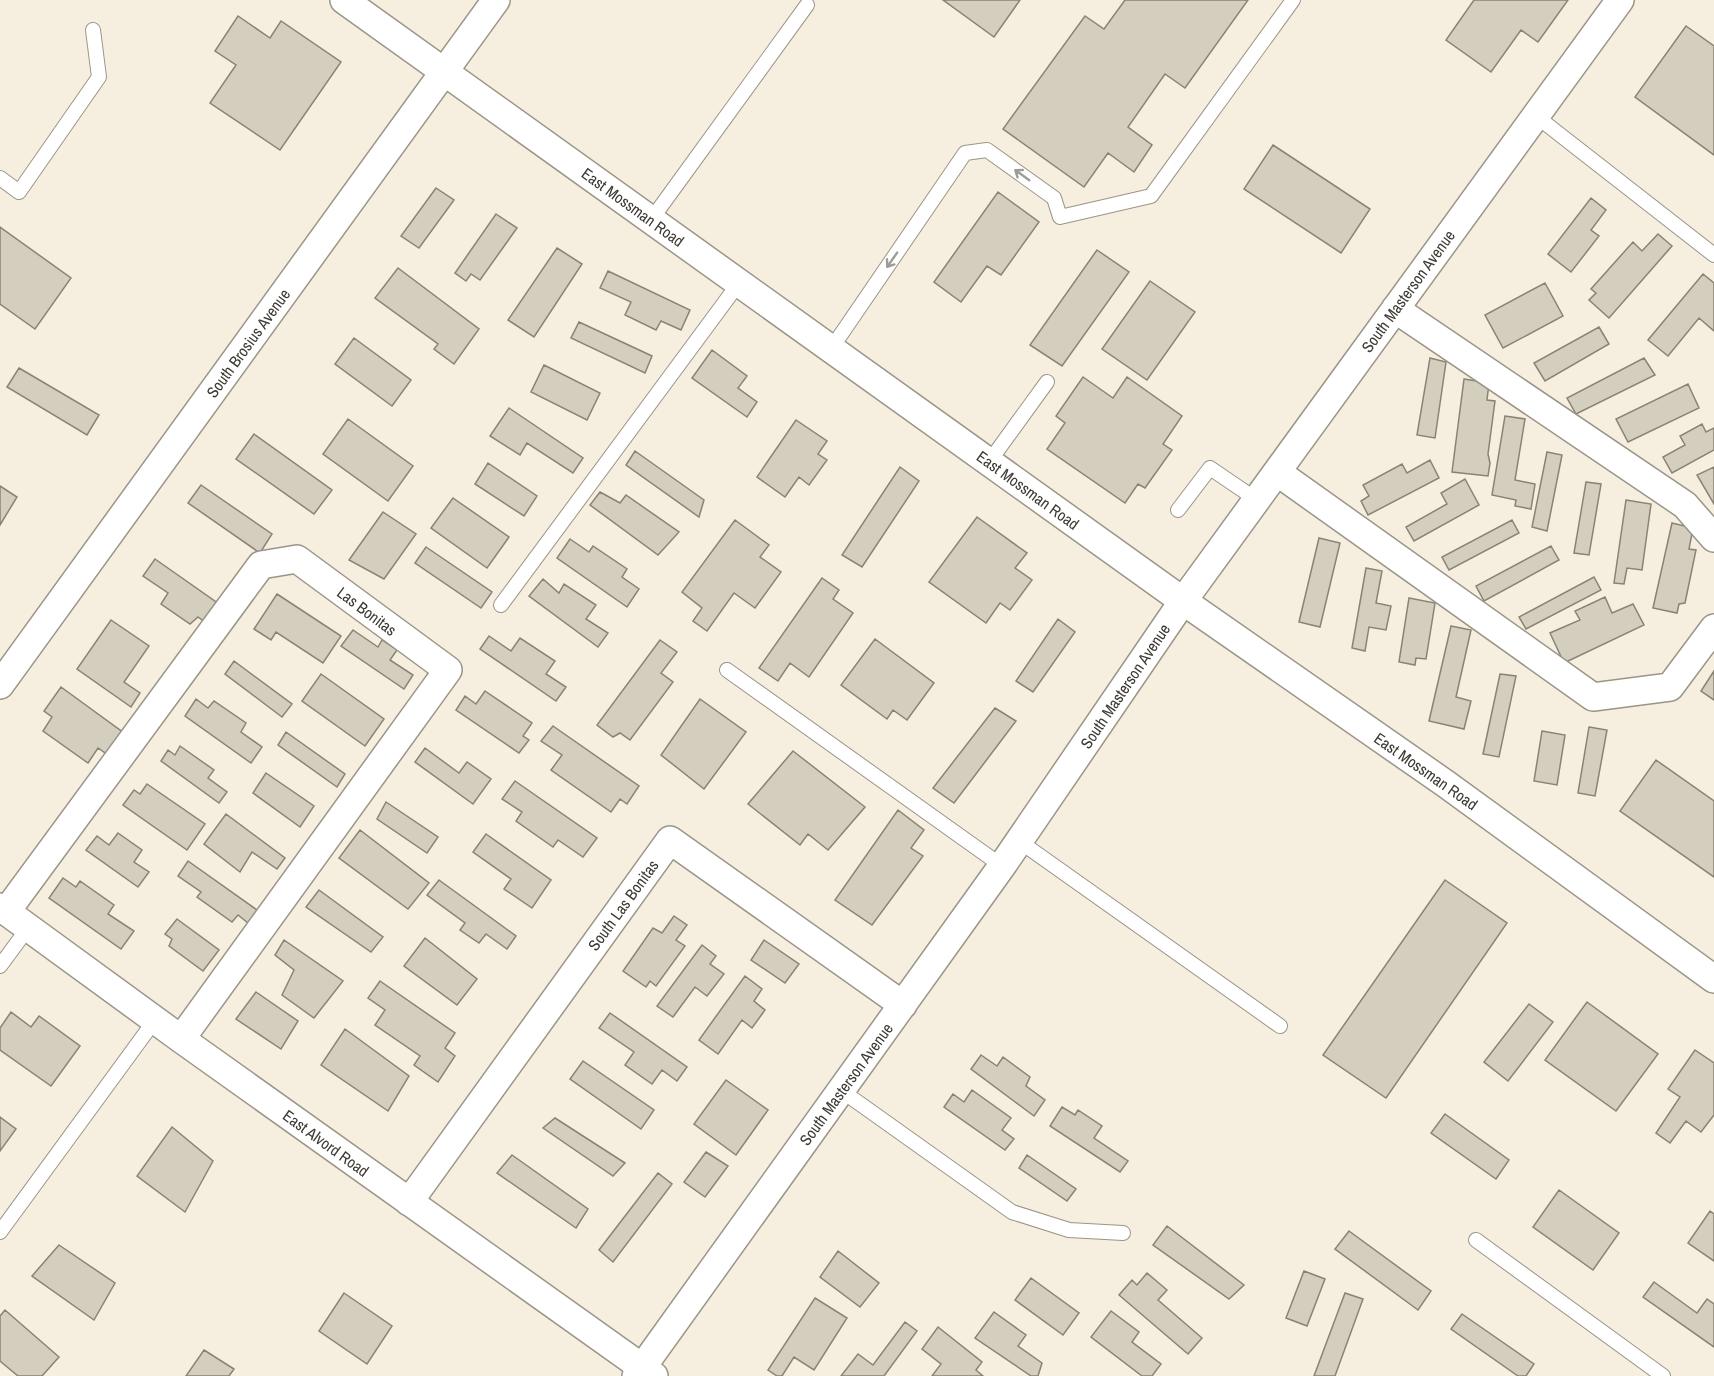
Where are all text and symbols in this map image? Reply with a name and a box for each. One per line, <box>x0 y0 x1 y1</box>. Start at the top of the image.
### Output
street label: East Mossman Road <box>577 162 689 252</box>
one-way arrow <box>1015 169 1031 181</box>
street label: South Masterson Avenue <box>1356 225 1460 357</box>
one-way arrow <box>886 251 898 268</box>
street label: South Brosius Avenue <box>201 284 295 402</box>
street label: East Mossman Road <box>972 445 1084 535</box>
street label: Las Bonitas <box>333 581 401 641</box>
street label: South Masterson Avenue <box>1075 619 1175 753</box>
street label: East Mossman Road <box>1370 727 1482 815</box>
street label: South Las Bonitas <box>583 855 663 955</box>
street label: South Masterson Avenue <box>794 1018 898 1150</box>
street label: East Alvord Road <box>279 1104 373 1182</box>

